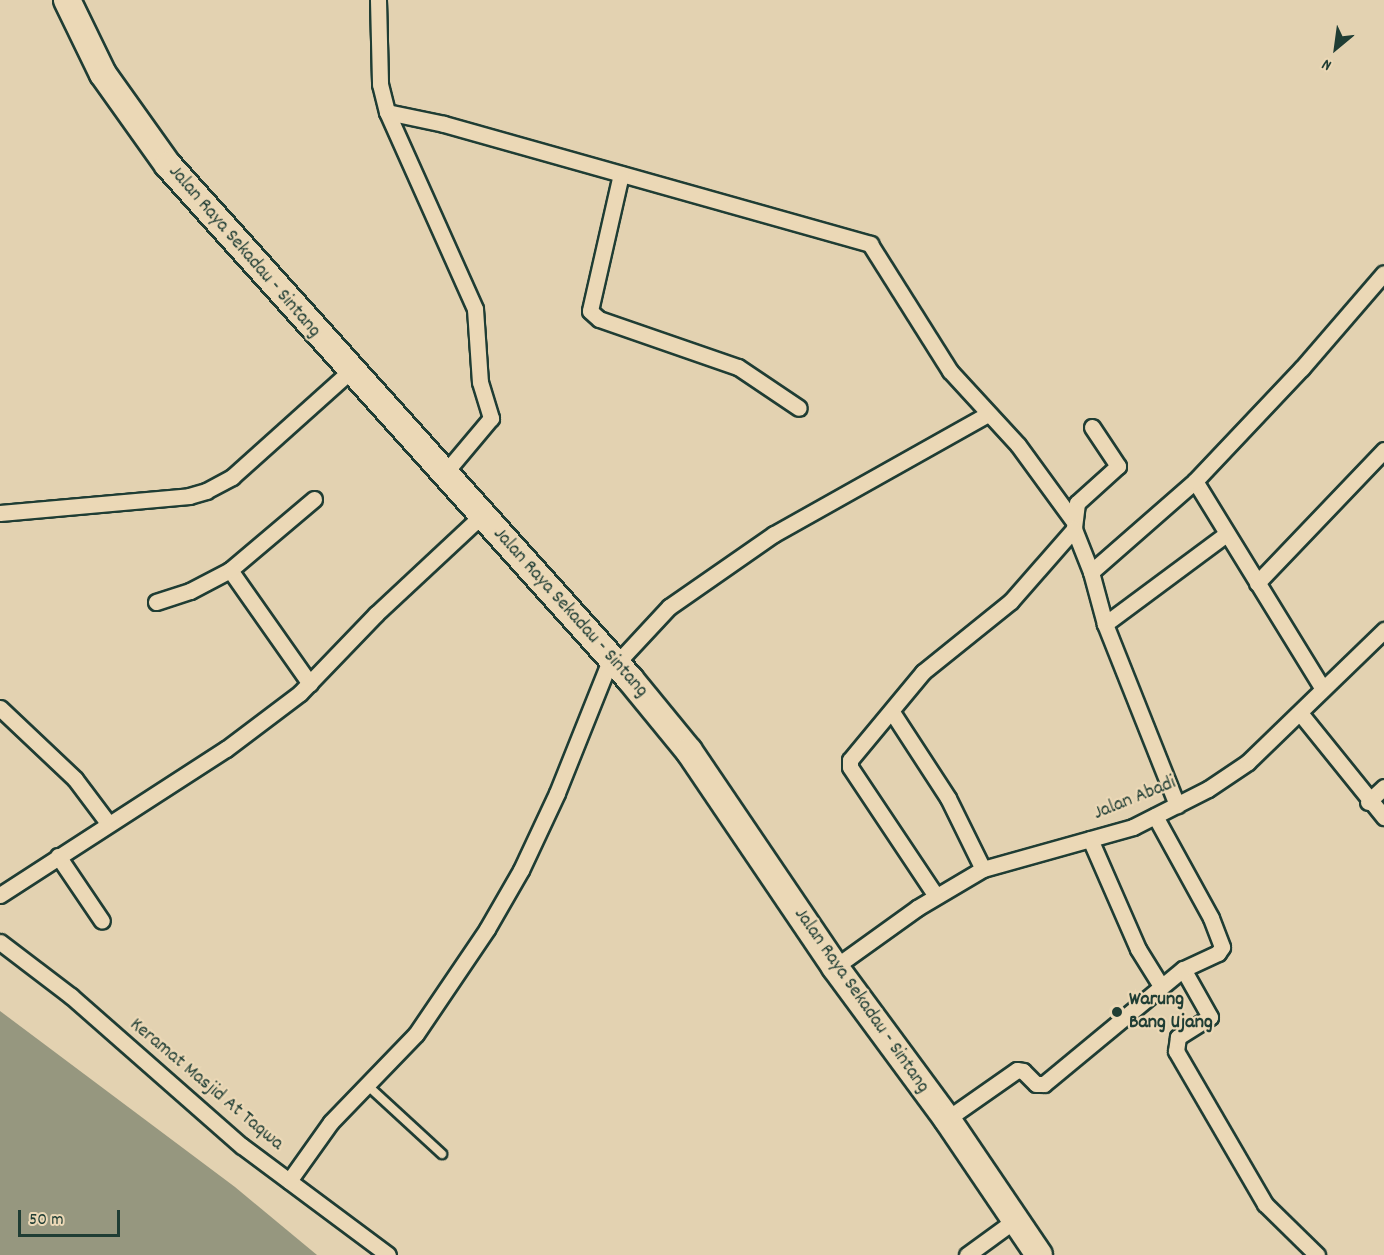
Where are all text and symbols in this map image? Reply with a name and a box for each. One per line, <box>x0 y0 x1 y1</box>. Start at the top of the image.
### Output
north arrow <box>1306 18 1366 78</box>
text: N <box>1318 52 1336 76</box>
street label: Jalan Raya Sekadau - Sintang <box>162 161 326 343</box>
street label: Jalan Raya Sekadau - Sintang <box>487 523 653 703</box>
street label: Jalan Abadi <box>1090 772 1180 826</box>
street label: Jalan Raya Sekadau - Sintang <box>788 904 934 1098</box>
place label: Warung Bang Ujang <box>1129 988 1213 1035</box>
marker: Warung Bang Ujang <box>1110 1005 1124 1019</box>
street label: Keramat Masjid At Taqwa <box>124 1014 288 1156</box>
scale bar <box>21 1198 123 1236</box>
text: 50 m <box>29 1208 64 1233</box>

